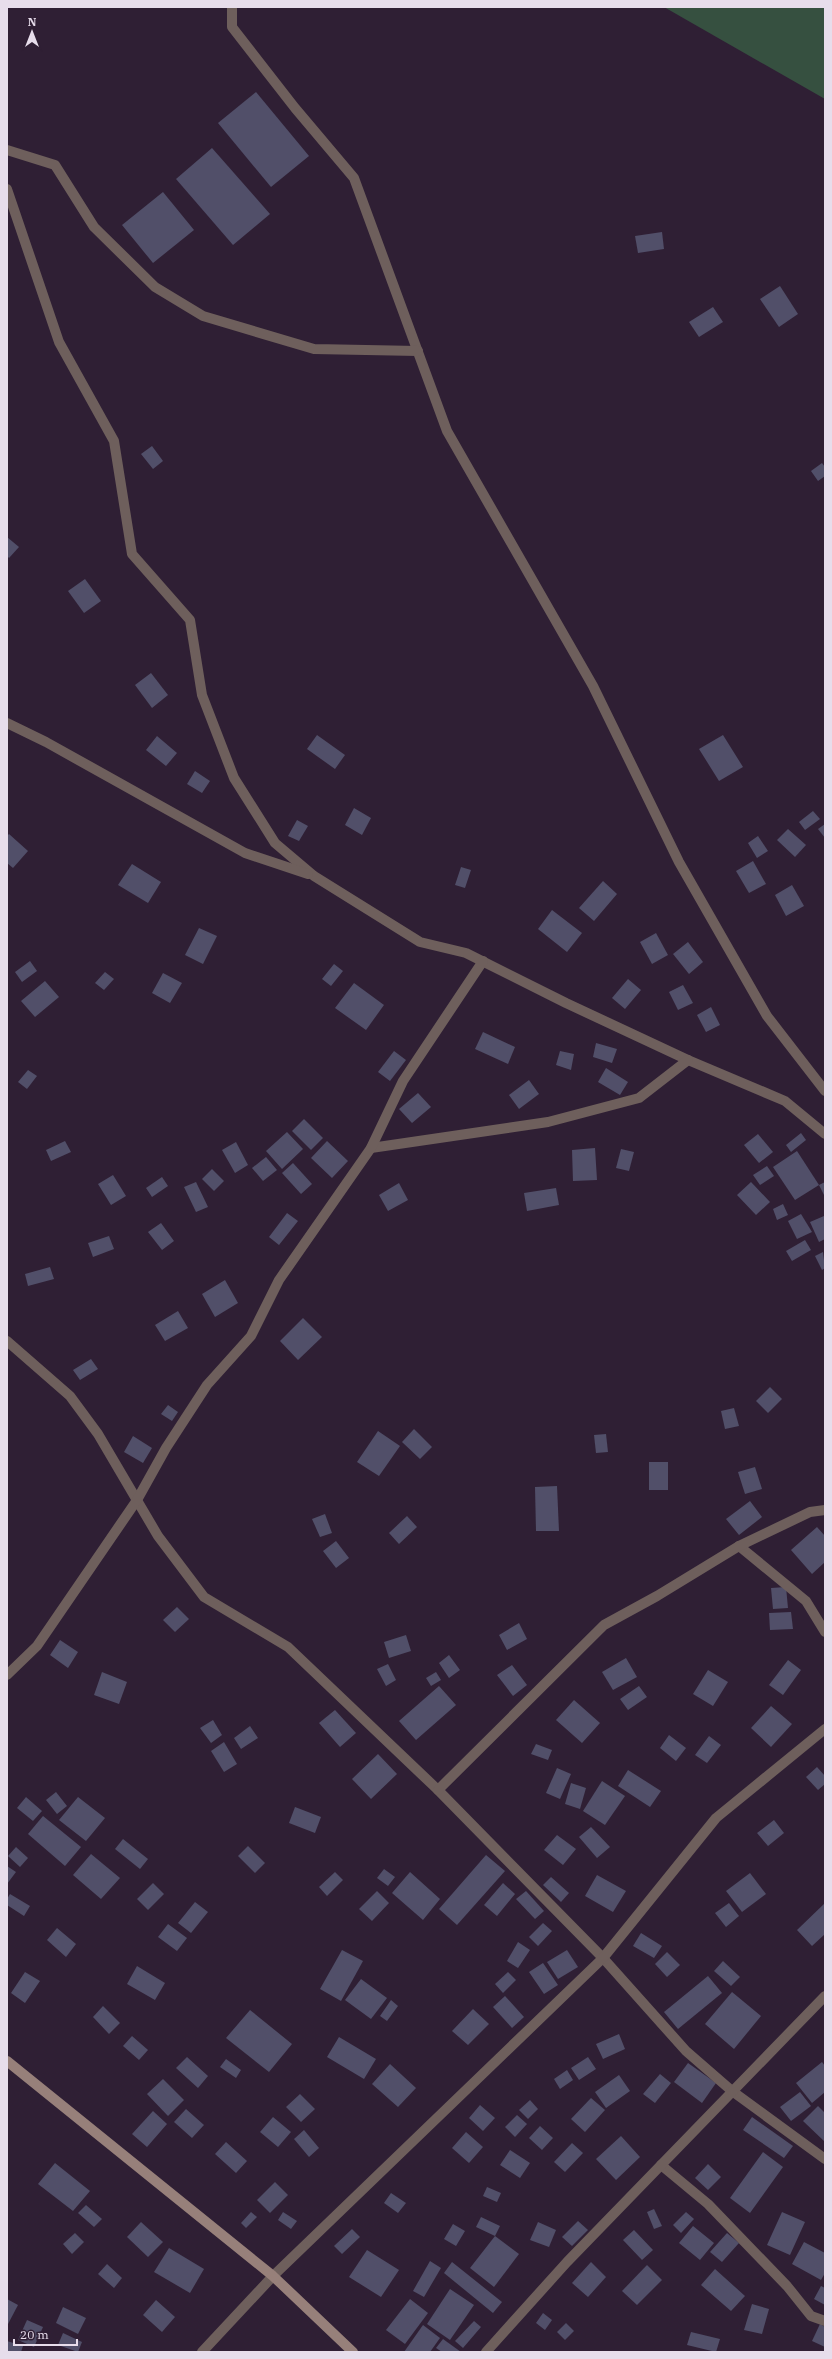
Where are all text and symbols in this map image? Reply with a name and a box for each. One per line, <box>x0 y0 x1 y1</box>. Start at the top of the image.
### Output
north arrow <box>12 12 52 52</box>
text: N <box>28 15 37 29</box>
scale bar <box>14 2321 77 2347</box>
text: 20 m <box>20 2327 49 2342</box>

